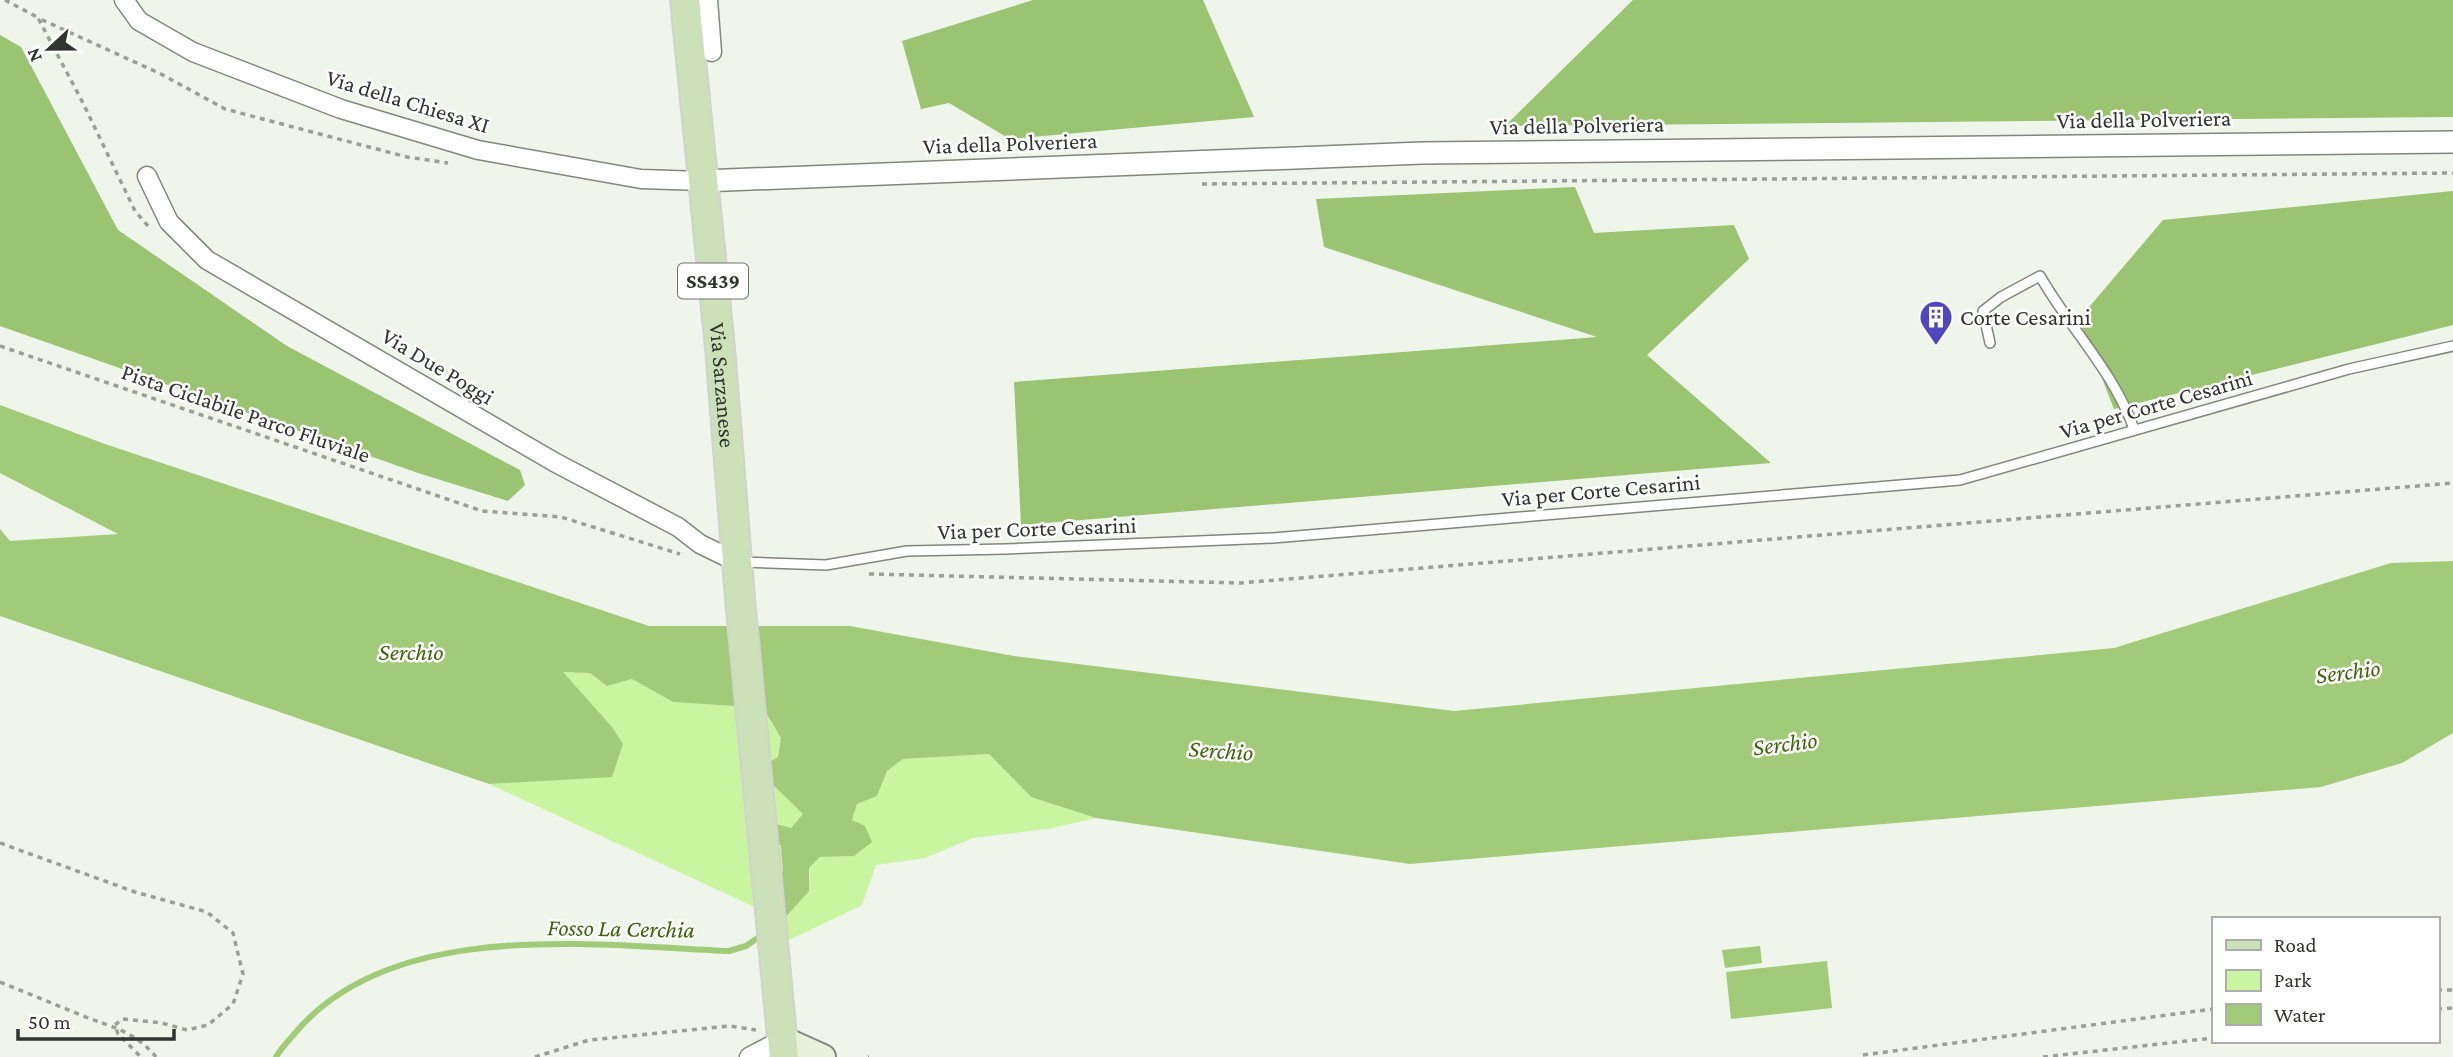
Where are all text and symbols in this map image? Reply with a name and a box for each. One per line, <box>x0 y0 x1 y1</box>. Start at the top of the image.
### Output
north arrow <box>14 14 84 84</box>
text: N <box>22 45 46 65</box>
street label: Via della Chiesa XI <box>323 64 493 138</box>
street label: Via della Polveriera <box>2056 104 2232 134</box>
street label: Via della Polveriera <box>1489 110 1665 140</box>
street label: Via della Polveriera <box>922 127 1098 159</box>
road number: SS439 <box>678 264 748 298</box>
building icon: Corte Cesarini <box>1917 298 1955 347</box>
place label: Corte Cesarini <box>1960 304 2091 330</box>
street label: Via Sarzanese <box>705 321 741 449</box>
street label: Via Due Poggi <box>377 322 499 410</box>
street label: Pista Ciclabile Parco Fluviale <box>118 358 374 468</box>
street label: Via per Corte Cesarini <box>2057 364 2255 444</box>
street label: Via per Corte Cesarini <box>1501 468 1701 512</box>
street label: Via per Corte Cesarini <box>937 512 1137 544</box>
water label: Serchio <box>379 638 443 665</box>
water label: Serchio <box>2314 654 2382 688</box>
water label: Serchio <box>1751 726 1819 760</box>
water label: Serchio <box>1188 734 1254 766</box>
water label: Fosso La Cerchia <box>547 913 695 943</box>
legend <box>2212 917 2439 1043</box>
text: Road <box>2274 933 2317 957</box>
text: Park <box>2274 968 2311 992</box>
scale bar <box>18 998 173 1042</box>
text: Water <box>2274 1003 2326 1027</box>
text: 50 m <box>28 1010 71 1034</box>

